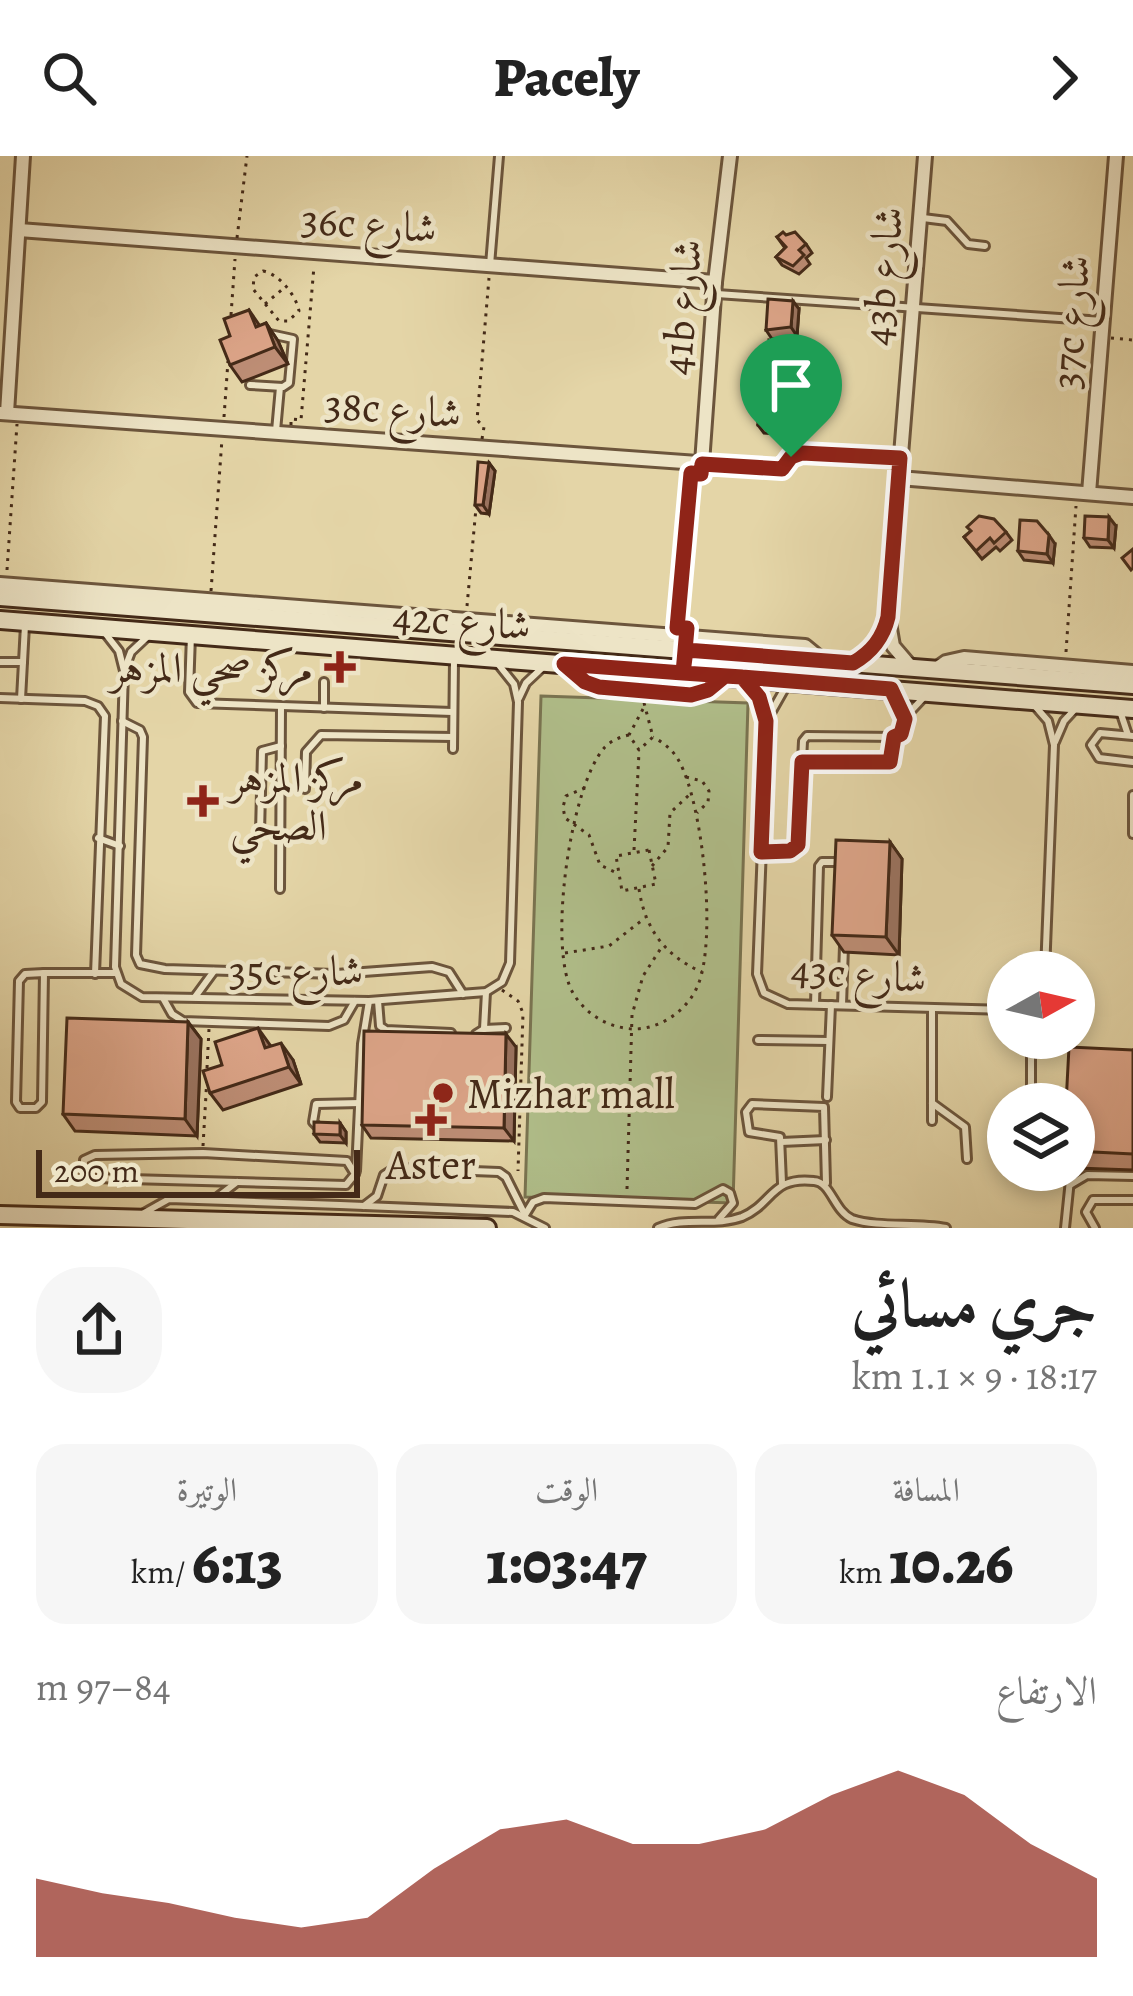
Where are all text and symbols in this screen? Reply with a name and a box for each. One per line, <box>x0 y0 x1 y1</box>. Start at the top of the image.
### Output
text: Pacely <box>494 41 639 115</box>
icon: search <box>36 45 102 111</box>
icon: forward <box>1031 45 1097 111</box>
street label: 36c شارع <box>299 190 439 264</box>
street label: 43b شارع <box>848 204 924 348</box>
street label: 41b شارع <box>647 237 723 378</box>
street label: 37c شارع <box>1037 253 1111 391</box>
pin <box>740 334 842 457</box>
icon: arrive <box>758 352 824 418</box>
street label: 38c شارع <box>322 375 463 449</box>
street label: 42c شارع <box>391 587 533 661</box>
place label: مركز صحي المزهر <box>106 639 313 707</box>
marker: مركز صحي المزهر <box>324 651 356 683</box>
place label: مركز المزهر الصحي <box>226 749 364 865</box>
marker: مركز المزهر الصحي <box>187 785 219 817</box>
street label: 43c شارع <box>789 940 929 1014</box>
street label: 35c شارع <box>229 942 363 1006</box>
north arrow <box>987 951 1095 1059</box>
map controls <box>987 951 1095 1191</box>
place label: Mizhar mall <box>467 1065 675 1122</box>
marker: Mizhar mall <box>430 1080 456 1106</box>
button: layers <box>987 1083 1095 1191</box>
marker: Aster <box>418 1107 444 1133</box>
place label: Aster <box>385 1136 476 1193</box>
scale bar <box>36 1144 360 1197</box>
text: 200 m <box>54 1148 139 1193</box>
text: جري مسائي <box>851 1259 1097 1349</box>
button: share <box>36 1267 162 1393</box>
text: 18:17 · 9 × 1.1 km <box>851 1349 1097 1402</box>
text: الوتيرة <box>176 1467 237 1512</box>
text: الوقت <box>535 1467 598 1512</box>
text: المسافة <box>892 1467 960 1512</box>
text: 6:13 <box>192 1522 283 1604</box>
text: 1:03:47 <box>486 1522 647 1604</box>
text: 10.26 <box>889 1522 1013 1604</box>
text: /km <box>131 1549 192 1594</box>
text: km <box>839 1549 889 1594</box>
text: 84–97 m <box>36 1660 171 1713</box>
text: الارتفاع <box>996 1664 1097 1717</box>

